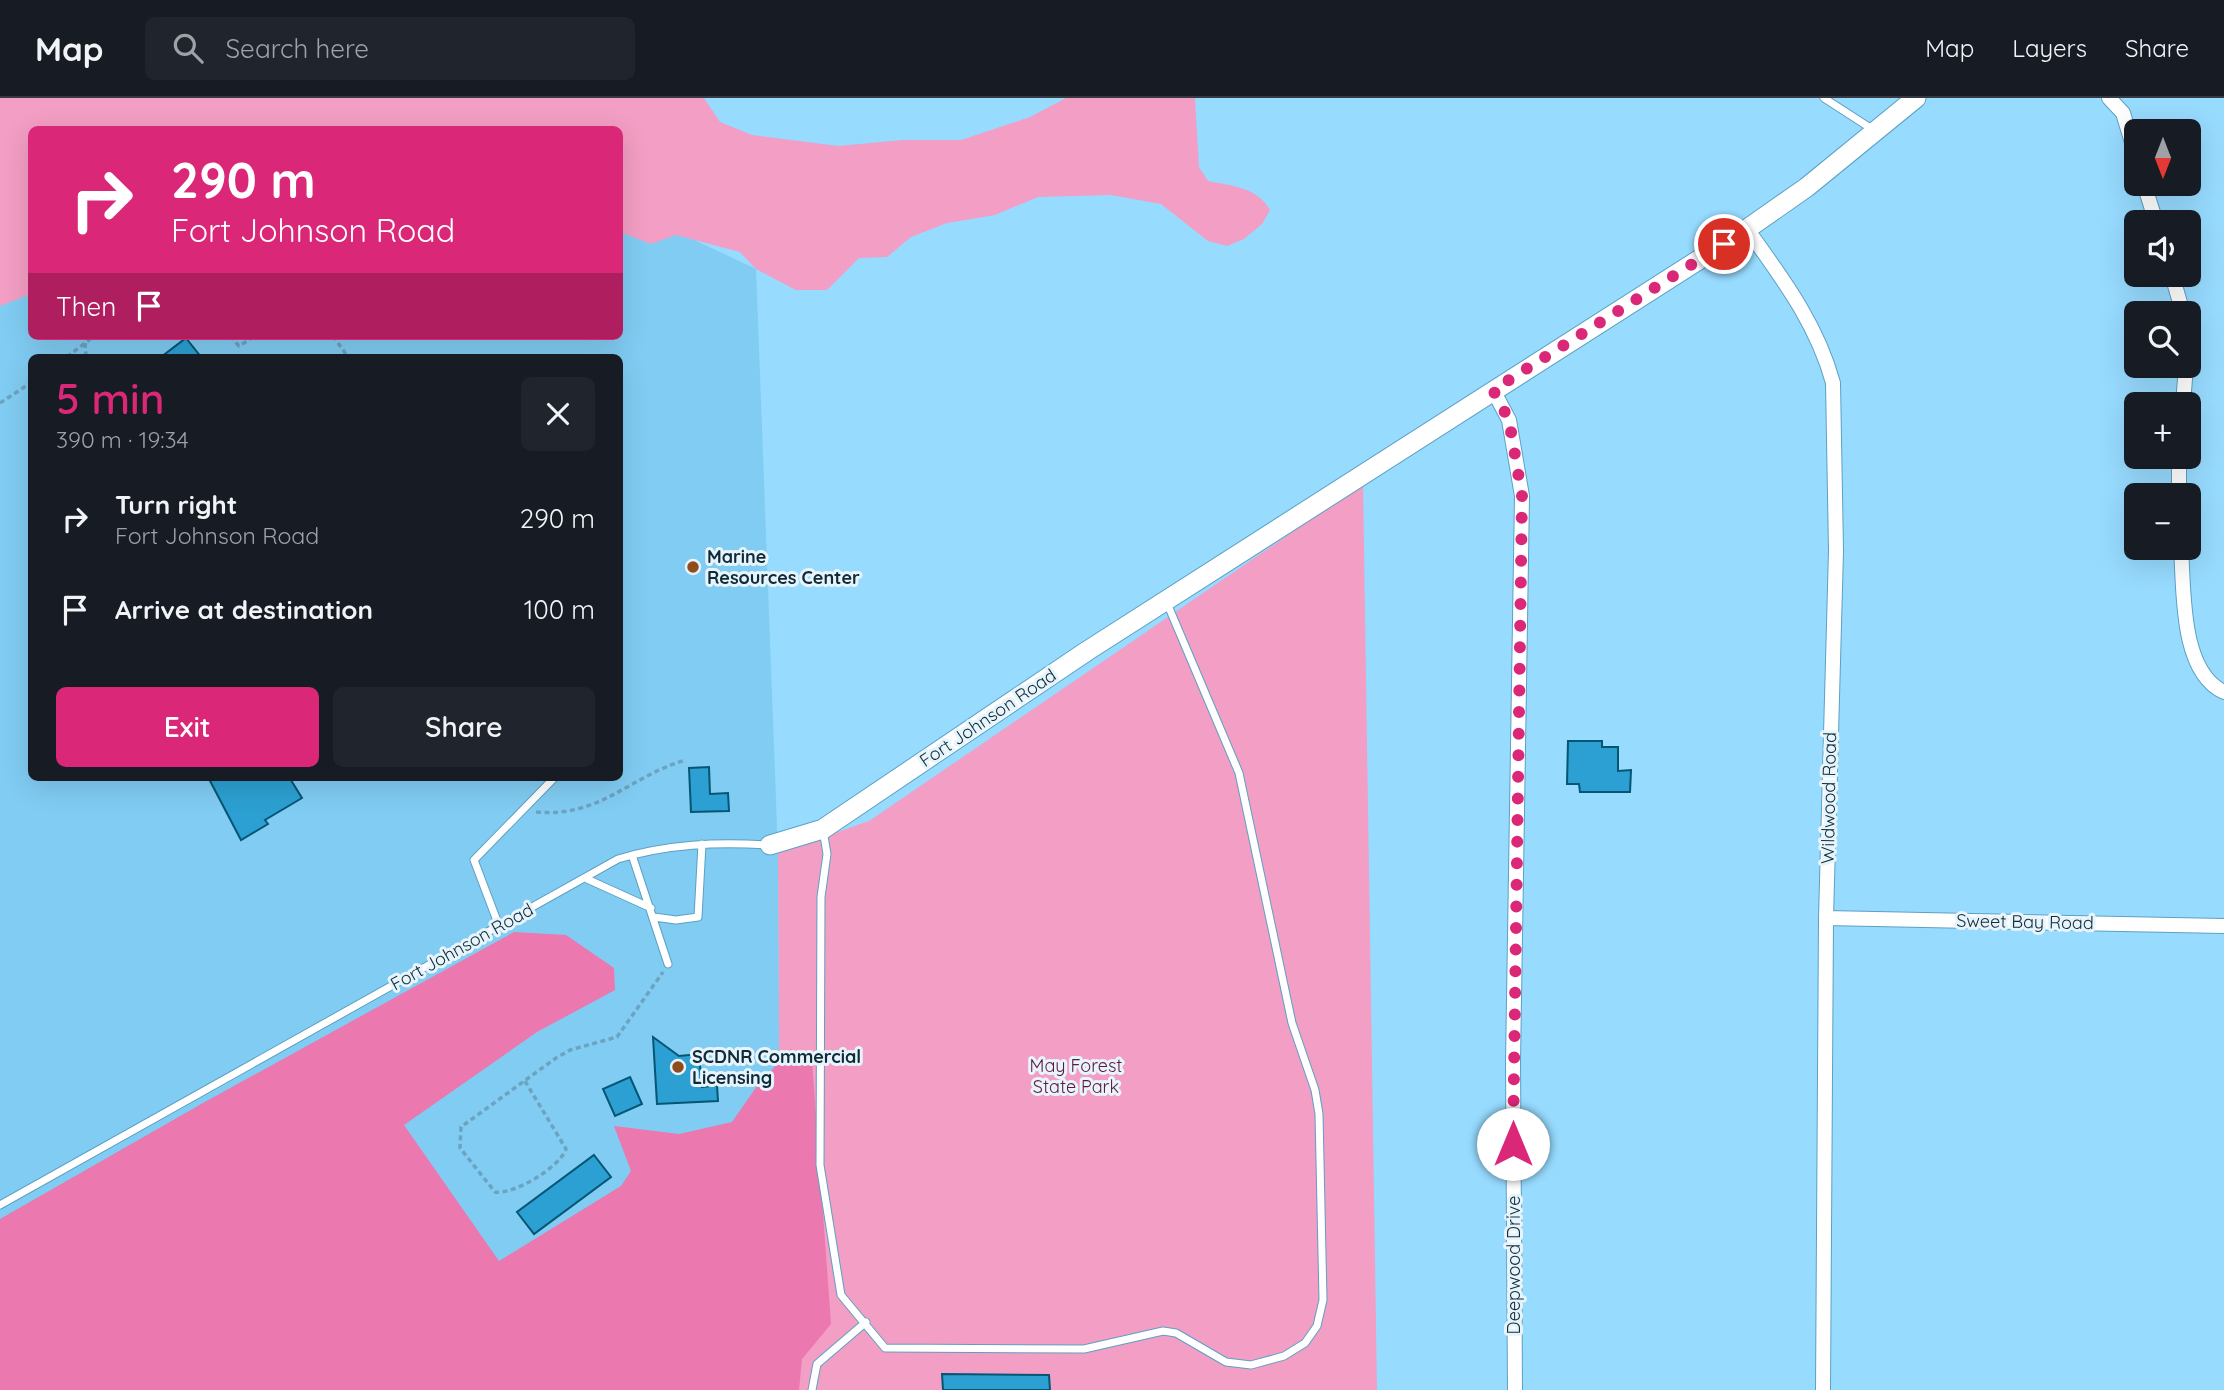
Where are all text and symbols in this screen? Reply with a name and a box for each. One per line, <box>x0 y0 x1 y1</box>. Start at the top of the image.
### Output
search box <box>145 17 635 80</box>
text: Map <box>35 28 103 69</box>
icon: search <box>169 29 207 67</box>
text: Search here <box>225 32 369 65</box>
text: Map <box>1925 33 1974 63</box>
text: Layers <box>2012 33 2087 63</box>
text: Share <box>2125 33 2189 63</box>
north arrow <box>2124 119 2202 196</box>
map controls <box>2124 119 2201 560</box>
text: 290 m <box>171 149 316 210</box>
icon: right <box>56 154 147 245</box>
text: Fort Johnson Road <box>171 210 455 250</box>
button: sound <box>2124 210 2201 287</box>
pin <box>1694 214 1754 274</box>
icon: arrive <box>1705 225 1743 263</box>
icon: arrive <box>130 287 168 325</box>
text: Then <box>56 290 116 323</box>
button: search <box>2124 301 2201 378</box>
text: 5 min <box>56 372 164 425</box>
button: close <box>521 377 595 451</box>
button: + <box>2124 392 2201 469</box>
text: 390 m · 19:34 <box>56 425 189 454</box>
button: − <box>2124 483 2201 560</box>
text: Turn right <box>115 488 237 521</box>
icon: right <box>56 500 94 538</box>
text: 290 m <box>520 502 595 535</box>
text: Fort Johnson Road <box>115 521 319 550</box>
place label: Marine Resources Center <box>707 545 860 589</box>
marker: Marine Resources Center <box>685 559 701 575</box>
icon: arrive <box>56 591 94 629</box>
text: Arrive at destination <box>115 593 373 626</box>
text: 100 m <box>524 593 595 626</box>
street label: Fort Johnson Road <box>915 663 1060 772</box>
button: Exit <box>56 687 319 767</box>
button: Share <box>333 687 595 767</box>
street label: Wildwood Road <box>1816 732 1841 864</box>
street label: Fort Johnson Road <box>386 898 537 995</box>
street label: Sweet Bay Road <box>1956 909 2094 934</box>
place label: SCDNR Commercial Licensing <box>692 1045 861 1089</box>
park label: May Forest State Park <box>1030 1054 1122 1098</box>
marker: SCDNR Commercial Licensing <box>670 1059 686 1075</box>
position arrow <box>1476 1107 1550 1181</box>
street label: Deepwood Drive <box>1502 1196 1525 1334</box>

